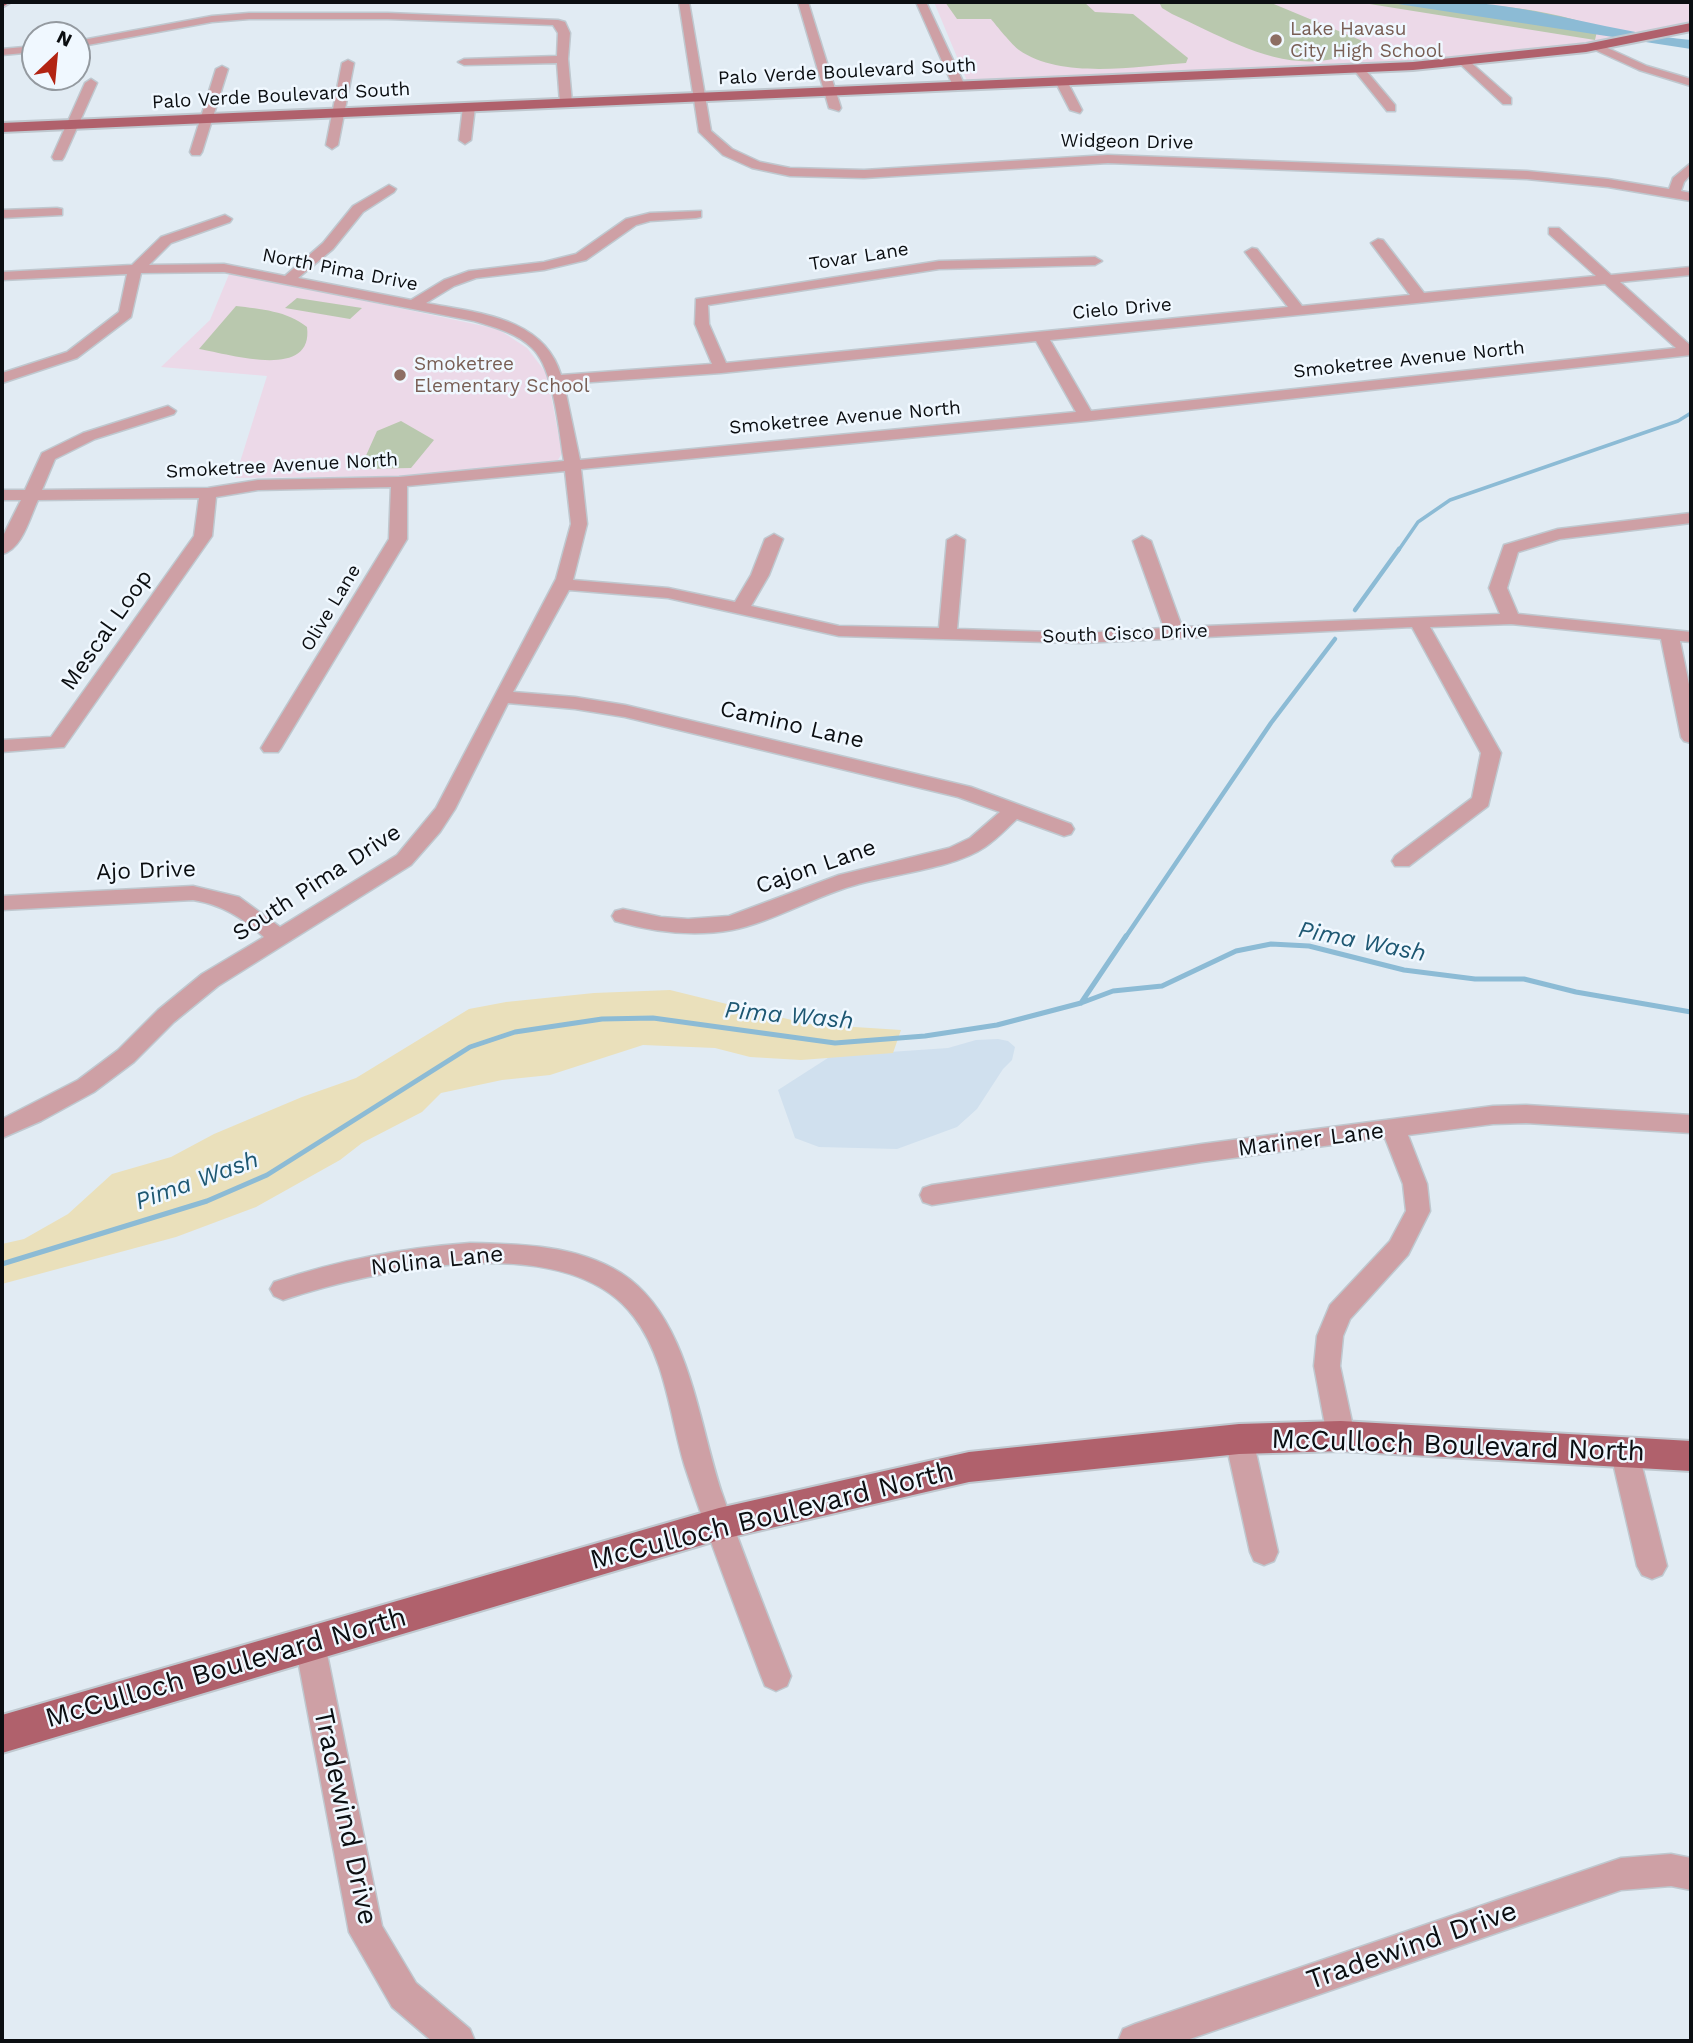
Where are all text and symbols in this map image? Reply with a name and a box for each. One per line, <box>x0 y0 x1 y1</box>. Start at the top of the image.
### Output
place label: Lake Havasu City High School <box>1290 18 1443 62</box>
north arrow <box>21 21 91 91</box>
text: N <box>53 25 76 52</box>
marker: Lake Havasu City High School <box>1268 32 1284 48</box>
street label: Palo Verde Boulevard South <box>717 54 977 90</box>
street label: Palo Verde Boulevard South <box>151 78 411 114</box>
street label: Widgeon Drive <box>1060 129 1194 155</box>
street label: Tovar Lane <box>808 238 910 276</box>
street label: North Pima Drive <box>260 244 420 296</box>
street label: Cielo Drive <box>1071 293 1173 325</box>
street label: Smoketree Avenue North <box>1292 337 1526 383</box>
place label: Smoketree Elementary School <box>414 353 590 397</box>
marker: Smoketree Elementary School <box>392 367 408 383</box>
street label: Smoketree Avenue North <box>728 397 962 439</box>
street label: Smoketree Avenue North <box>165 449 399 483</box>
street label: Olive Lane <box>296 560 366 656</box>
street label: Mescal Loop <box>55 564 159 696</box>
street label: South Cisco Drive <box>1042 620 1208 648</box>
street label: Camino Lane <box>717 695 867 755</box>
street label: South Pima Drive <box>228 818 406 948</box>
street label: Cajon Lane <box>752 834 880 900</box>
street label: Ajo Drive <box>95 855 197 887</box>
water label: Pima Wash <box>1296 916 1428 968</box>
water label: Pima Wash <box>723 996 855 1036</box>
street label: Mariner Lane <box>1236 1117 1386 1163</box>
water label: Pima Wash <box>131 1145 263 1217</box>
street label: Nolina Lane <box>369 1240 505 1282</box>
street label: McCulloch Boulevard North <box>1271 1423 1645 1469</box>
street label: McCulloch Boulevard North <box>587 1454 957 1578</box>
street label: McCulloch Boulevard North <box>42 1600 410 1736</box>
street label: Tradewind Drive <box>306 1706 384 1928</box>
street label: Tradewind Drive <box>1302 1894 1522 1998</box>

